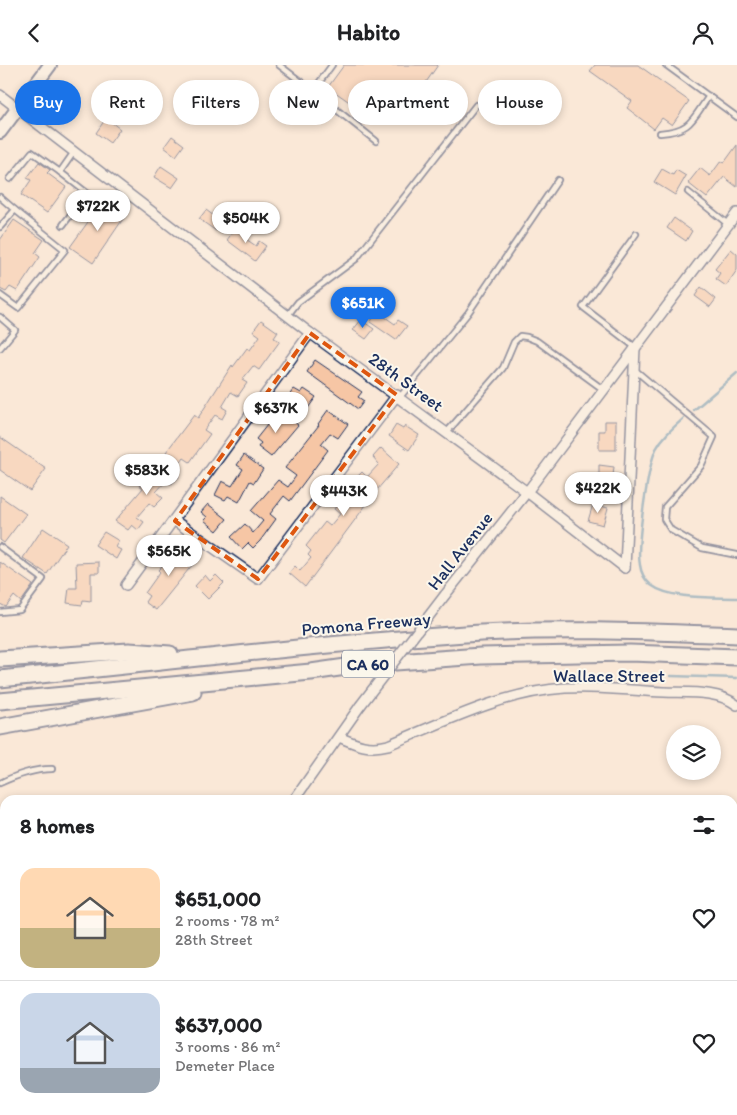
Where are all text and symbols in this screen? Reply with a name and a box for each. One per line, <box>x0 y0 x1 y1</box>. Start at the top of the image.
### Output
icon: back <box>20 19 48 47</box>
text: Habito <box>337 19 400 46</box>
icon: person <box>689 19 717 47</box>
chip: Buy <box>15 80 81 125</box>
chip: Rent <box>91 80 163 125</box>
chip: Filters <box>173 80 259 125</box>
chip: New <box>269 80 338 125</box>
chip: Apartment <box>348 80 468 125</box>
chip: House <box>478 80 562 125</box>
pin: $722K <box>63 189 133 232</box>
text: $722K <box>76 196 120 215</box>
pin: $504K <box>211 201 281 244</box>
text: $504K <box>223 208 269 227</box>
pin: $651K <box>328 287 398 329</box>
text: $651K <box>342 293 384 312</box>
street label: 28th Street <box>364 347 448 417</box>
pin: $637K <box>241 391 311 434</box>
text: $637K <box>254 398 298 417</box>
pin: $583K <box>112 453 182 496</box>
text: $583K <box>125 460 169 479</box>
pin: $422K <box>563 471 633 514</box>
pin: $443K <box>309 475 379 517</box>
text: $422K <box>576 478 620 497</box>
text: $443K <box>321 481 367 500</box>
street label: Hall Avenue <box>423 507 497 595</box>
pin: $565K <box>134 535 204 577</box>
text: $565K <box>147 541 191 560</box>
street label: Pomona Freeway <box>300 607 432 641</box>
road number: CA 60 <box>342 651 394 677</box>
street label: Wallace Street <box>553 665 665 687</box>
map controls <box>666 725 721 780</box>
button: layers <box>666 725 721 780</box>
icon: filters <box>690 811 718 839</box>
text: 8 homes <box>20 813 95 838</box>
text: $651,000 <box>175 886 261 911</box>
icon: home <box>60 888 120 948</box>
icon: heart <box>690 904 718 932</box>
text: 2 rooms · 78 m² <box>175 911 280 930</box>
text: 28th Street <box>175 930 253 949</box>
text: $637,000 <box>175 1012 262 1037</box>
icon: home <box>60 1013 120 1073</box>
icon: heart <box>690 1029 718 1057</box>
text: 3 rooms · 86 m² <box>175 1037 280 1056</box>
text: Demeter Place <box>175 1056 275 1075</box>

